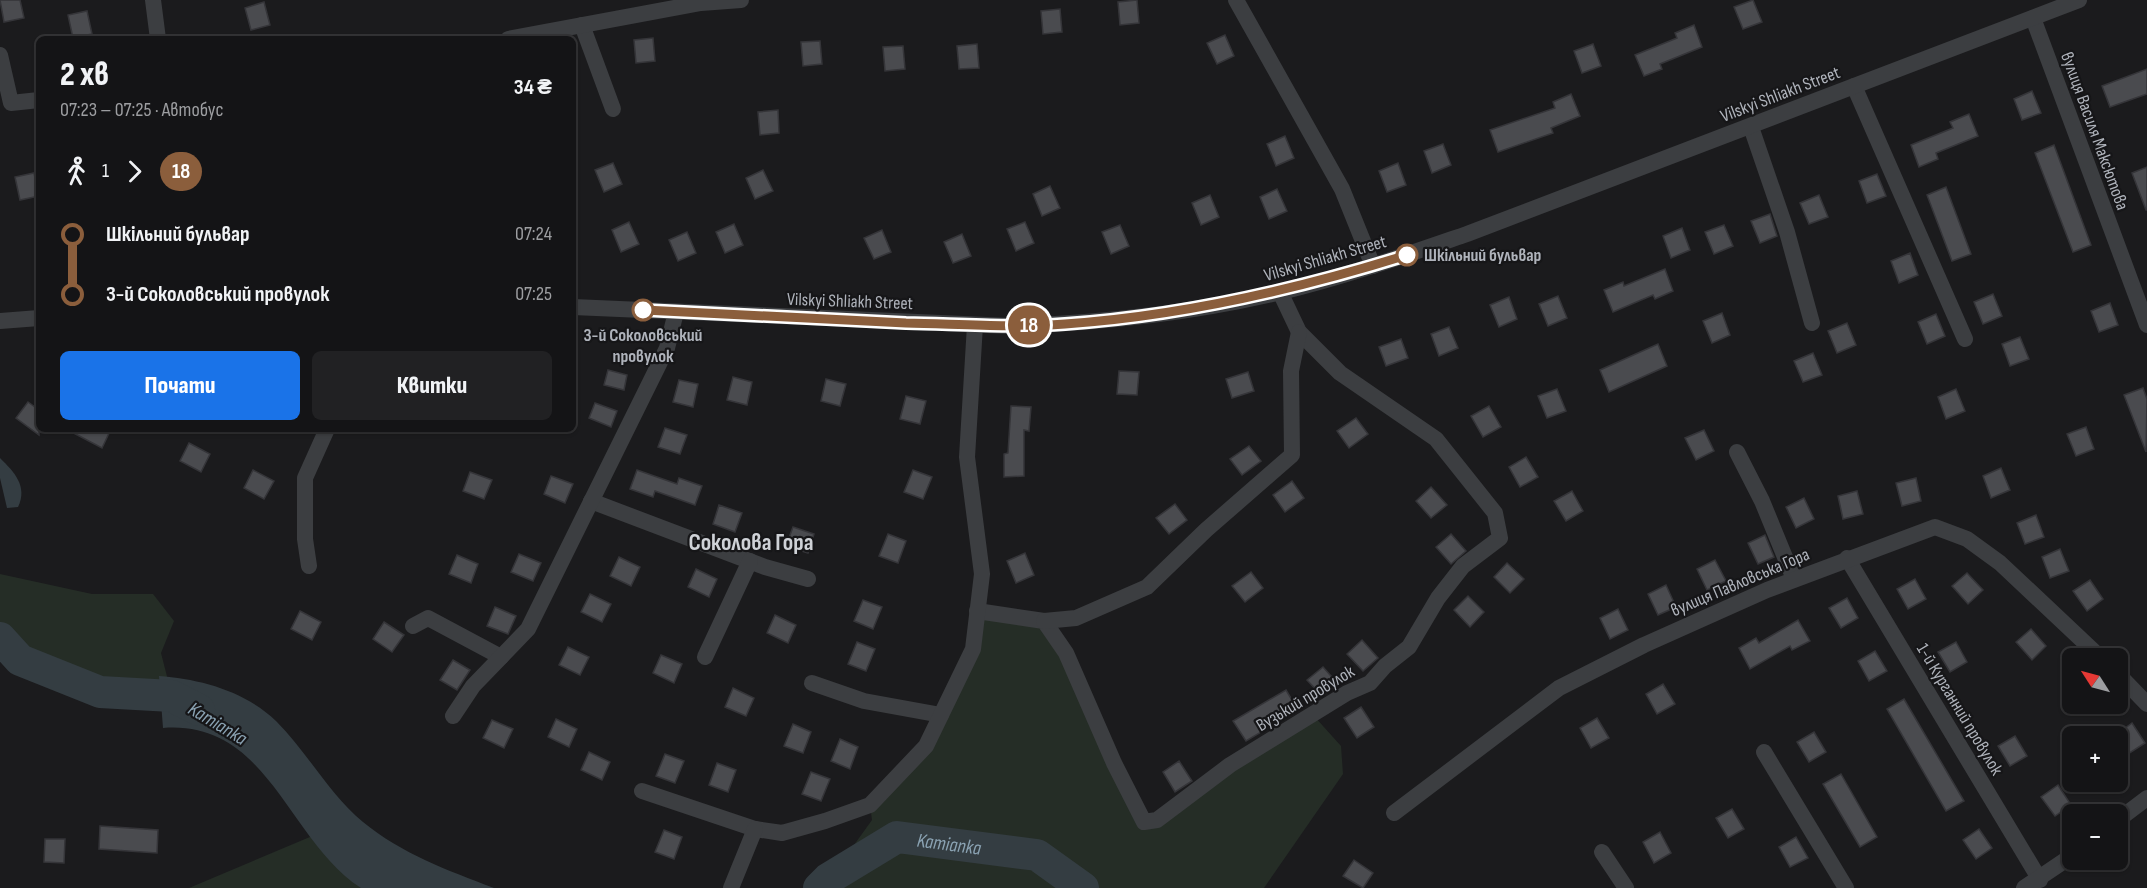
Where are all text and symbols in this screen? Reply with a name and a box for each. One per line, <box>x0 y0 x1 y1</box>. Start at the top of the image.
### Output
street label: вулиця Василя Максютова <box>2056 49 2133 213</box>
text: 2 хв <box>60 55 109 95</box>
street label: Vilskyi Shliakh Street <box>1718 62 1843 127</box>
text: 34 ₴ <box>514 74 552 101</box>
text: 07:23 – 07:25 · Автобус <box>60 98 223 122</box>
icon: walk <box>60 155 93 188</box>
icon: forward <box>118 155 151 188</box>
text: 1 <box>102 159 109 183</box>
text: 18 <box>172 159 190 184</box>
text: Шкільний бульвар <box>106 221 250 248</box>
text: 07:24 <box>515 222 552 246</box>
street label: Vilskyi Shliakh Street <box>1262 231 1389 286</box>
marker: Шкільний бульвар <box>1396 244 1418 266</box>
place label: Шкільний бульвар <box>1424 245 1542 266</box>
text: 3-й Соколовський провулок <box>106 281 329 308</box>
text: 07:25 <box>515 282 552 306</box>
street label: Vilskyi Shliakh Street <box>787 289 914 314</box>
marker: 3-й Соколовський провулок <box>632 299 654 321</box>
line badge: 18 <box>1002 306 1056 344</box>
text: 18 <box>1020 313 1038 338</box>
place label: 3-й Соколовський провулок <box>584 325 703 367</box>
button: Почати <box>60 351 300 420</box>
button: Квитки <box>312 351 552 420</box>
district label: Соколова Гора <box>689 528 814 557</box>
street label: вулиця Павловська Гора <box>1668 544 1813 621</box>
street label: 1-й Курганний провулок <box>1912 640 2007 779</box>
north arrow <box>2062 648 2128 714</box>
map controls <box>2062 648 2128 870</box>
street label: Вузький провулок <box>1252 661 1358 736</box>
water label: Kamianka <box>184 697 251 751</box>
button: + <box>2062 726 2128 792</box>
button: − <box>2062 804 2128 870</box>
water label: Kamianka <box>915 829 983 861</box>

